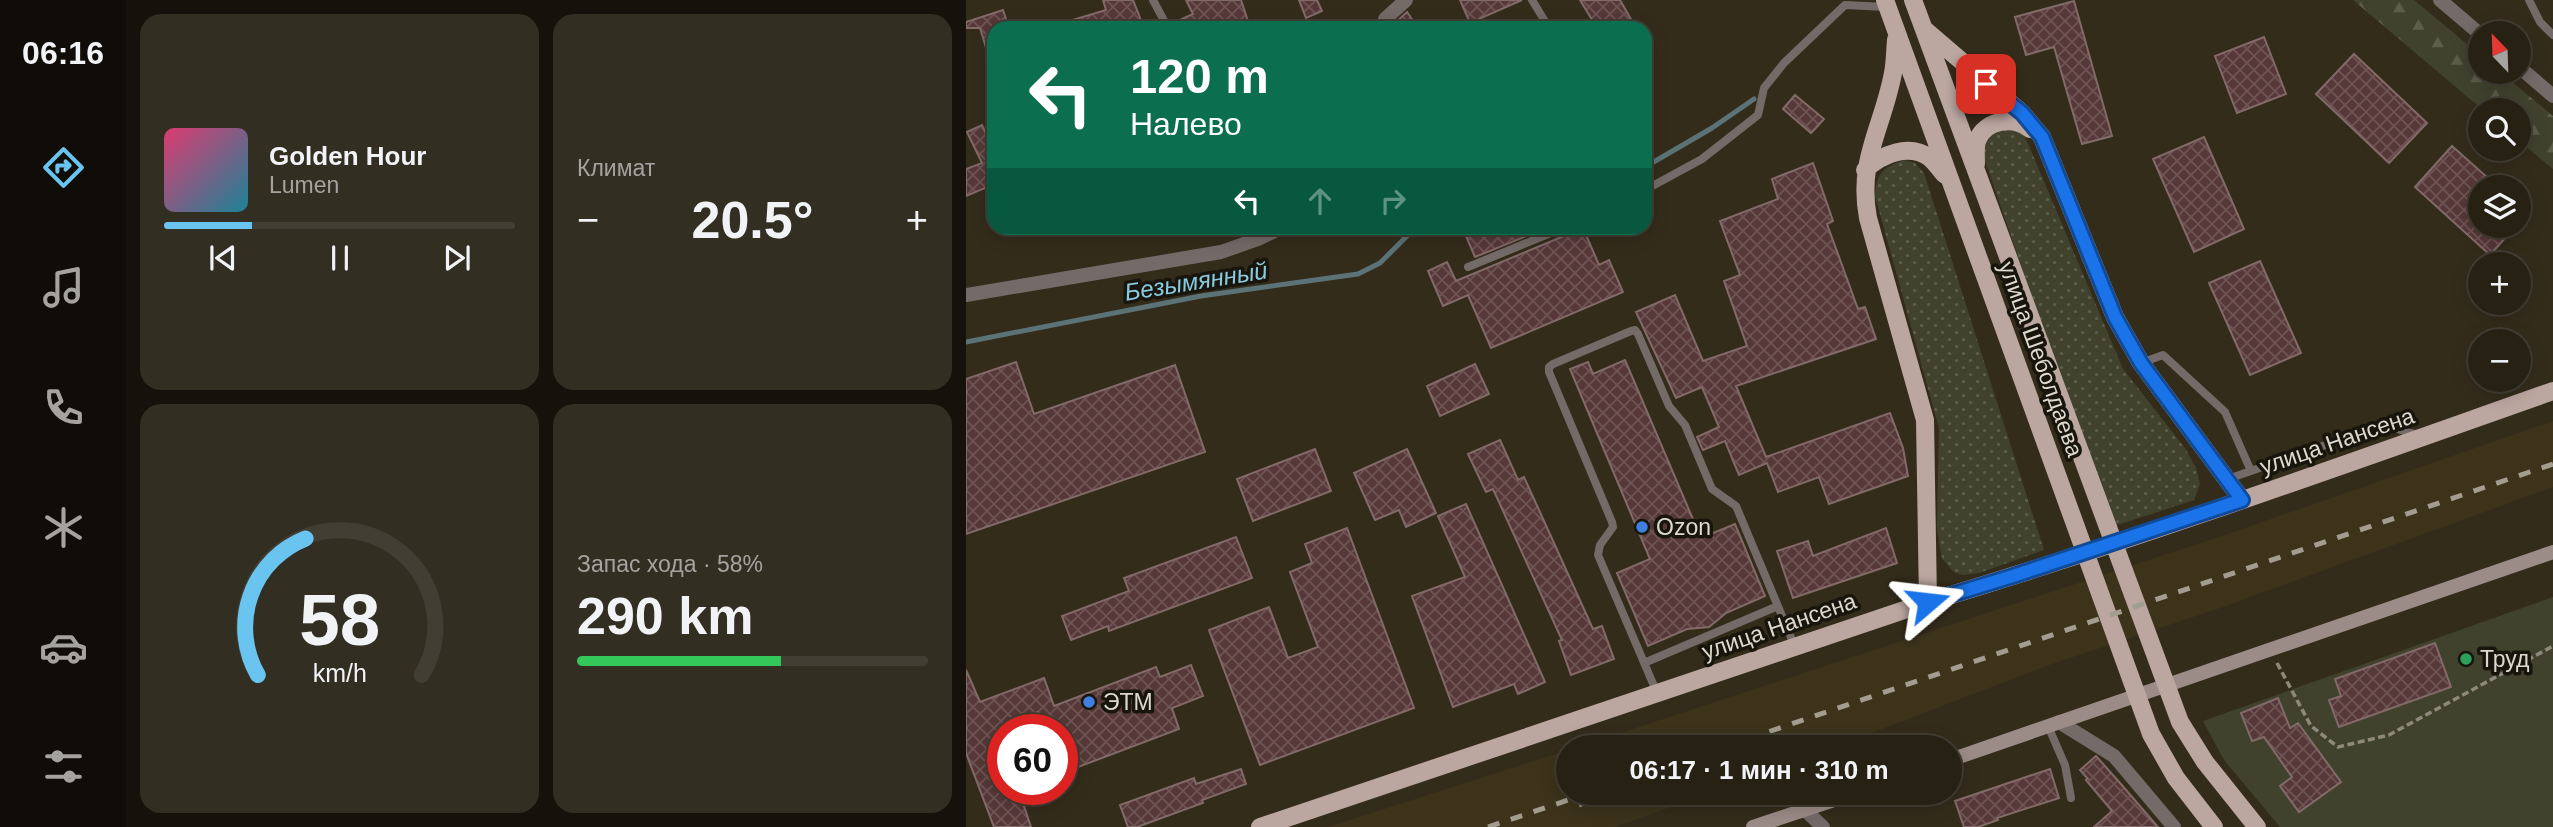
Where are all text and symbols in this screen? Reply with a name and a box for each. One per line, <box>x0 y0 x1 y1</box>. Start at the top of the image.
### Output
north arrow <box>2468 21 2530 84</box>
map controls <box>2468 21 2531 392</box>
text: 06:16 <box>22 35 104 71</box>
icon: left <box>1015 49 1106 140</box>
text: 120 m <box>1130 49 1269 103</box>
pin <box>1956 54 2016 114</box>
icon: arrive <box>1967 65 2005 103</box>
button: search <box>2468 98 2531 161</box>
text: Налево <box>1130 106 1242 142</box>
text: Golden Hour <box>269 141 426 171</box>
icon: directions <box>39 143 88 192</box>
text: Климат <box>577 155 655 181</box>
text: Lumen <box>269 172 339 198</box>
button: layers <box>2468 175 2531 238</box>
icon: left <box>1228 182 1266 220</box>
icon: ahead <box>1301 182 1339 220</box>
icon: right <box>1374 182 1412 220</box>
text: 20.5° <box>691 191 814 249</box>
text: − <box>577 199 599 241</box>
text: + <box>906 199 928 241</box>
icon: previous <box>204 239 242 277</box>
icon: pause <box>321 239 359 277</box>
icon: next <box>438 239 476 277</box>
button: + <box>2468 252 2531 315</box>
water label: Безымянный <box>1123 256 1269 306</box>
street label: улица Шеболдаева <box>1994 258 2088 460</box>
icon: music <box>39 263 88 312</box>
button: − <box>2468 329 2531 392</box>
icon: phone <box>39 383 88 432</box>
street label: улица Нансена <box>2256 402 2418 480</box>
icon: climate <box>39 503 88 552</box>
place label: Ozon <box>1656 514 1711 540</box>
marker: Ozon <box>1634 519 1650 535</box>
text: Запас хода · 58% <box>577 551 763 577</box>
position arrow <box>1891 565 1965 639</box>
text: 58 <box>299 579 380 660</box>
text: 290 km <box>577 587 753 645</box>
street label: улица Нансена <box>1698 587 1860 665</box>
icon: car <box>39 623 88 672</box>
place label: Труд <box>2480 646 2530 672</box>
marker: Труд <box>2458 651 2474 667</box>
text: km/h <box>312 658 367 686</box>
place label: ЭТМ <box>1103 689 1153 715</box>
marker: ЭТМ <box>1081 694 1097 710</box>
speed limit sign: 60 <box>987 714 1078 805</box>
icon: filters <box>39 742 88 791</box>
text: 06:17 · 1 мин · 310 m <box>1629 755 1889 785</box>

